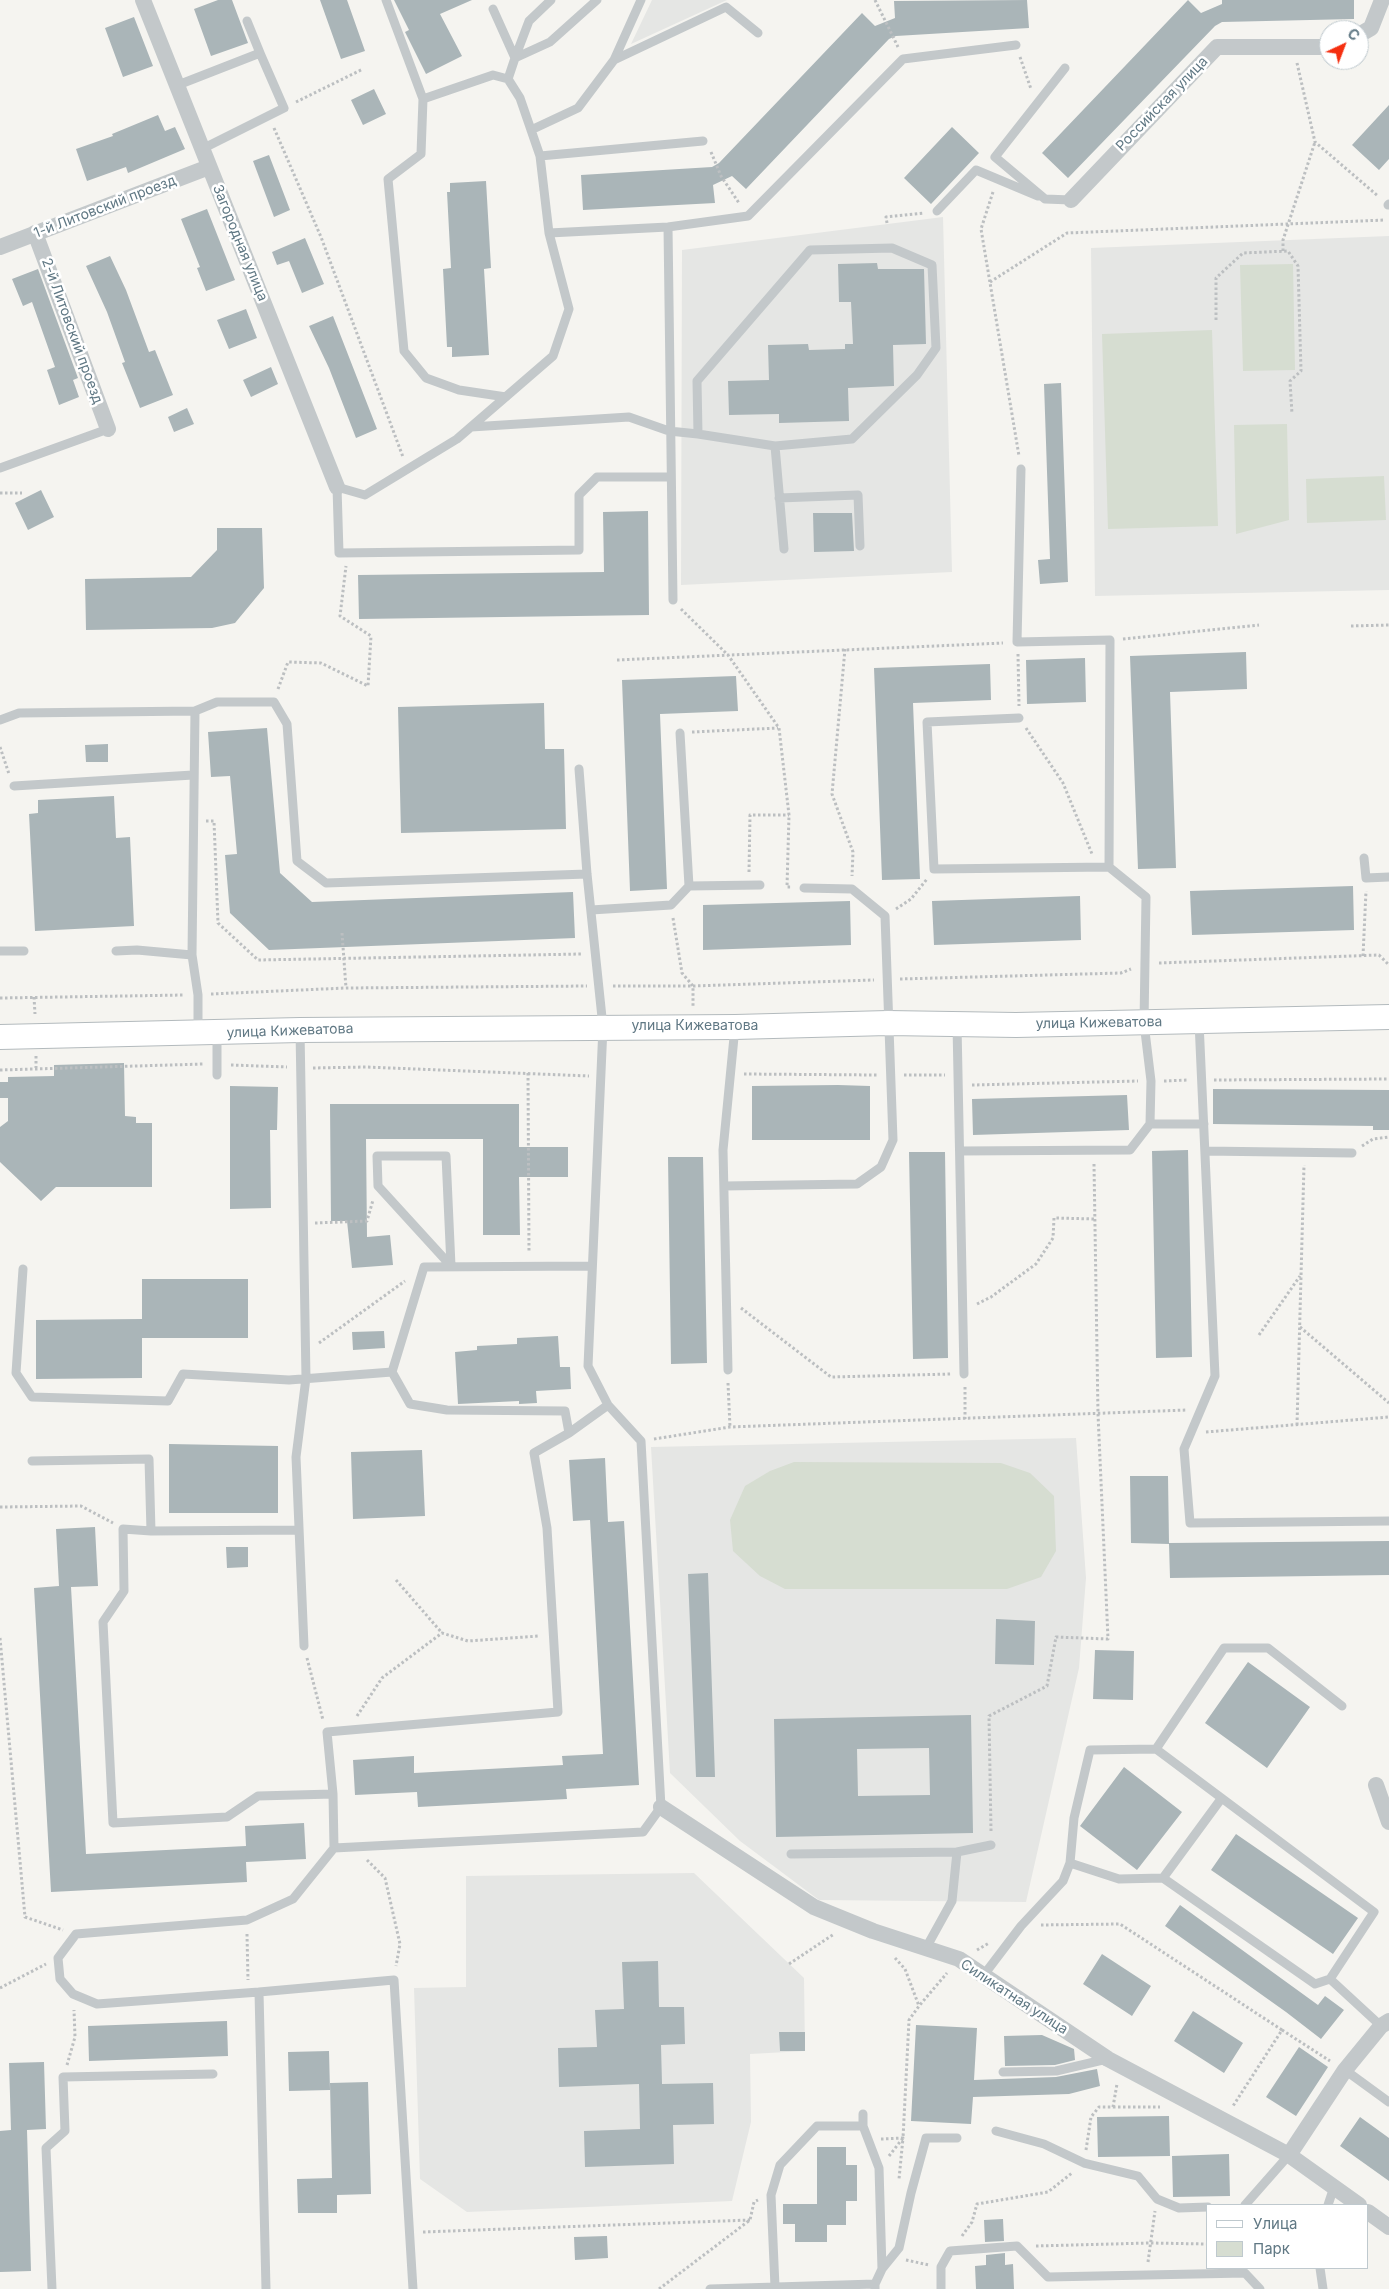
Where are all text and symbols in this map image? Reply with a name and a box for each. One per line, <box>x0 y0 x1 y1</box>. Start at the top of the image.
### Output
north arrow <box>1319 20 1369 70</box>
text: С <box>1344 25 1363 44</box>
street label: Российская улица <box>1113 53 1211 155</box>
street label: 1-й Литовский проезд <box>32 172 178 242</box>
street label: Загородная улица <box>209 182 271 304</box>
street label: 2-й Литовский проезд <box>38 256 106 406</box>
street label: улица Кижеватова <box>1035 1013 1163 1033</box>
street label: улица Кижеватова <box>632 1018 758 1034</box>
street label: улица Кижеватова <box>226 1020 354 1042</box>
street label: Силикатная улица <box>957 1956 1071 2038</box>
legend <box>1206 2204 1369 2269</box>
text: Улица <box>1253 2214 1297 2233</box>
text: Парк <box>1253 2239 1290 2258</box>

